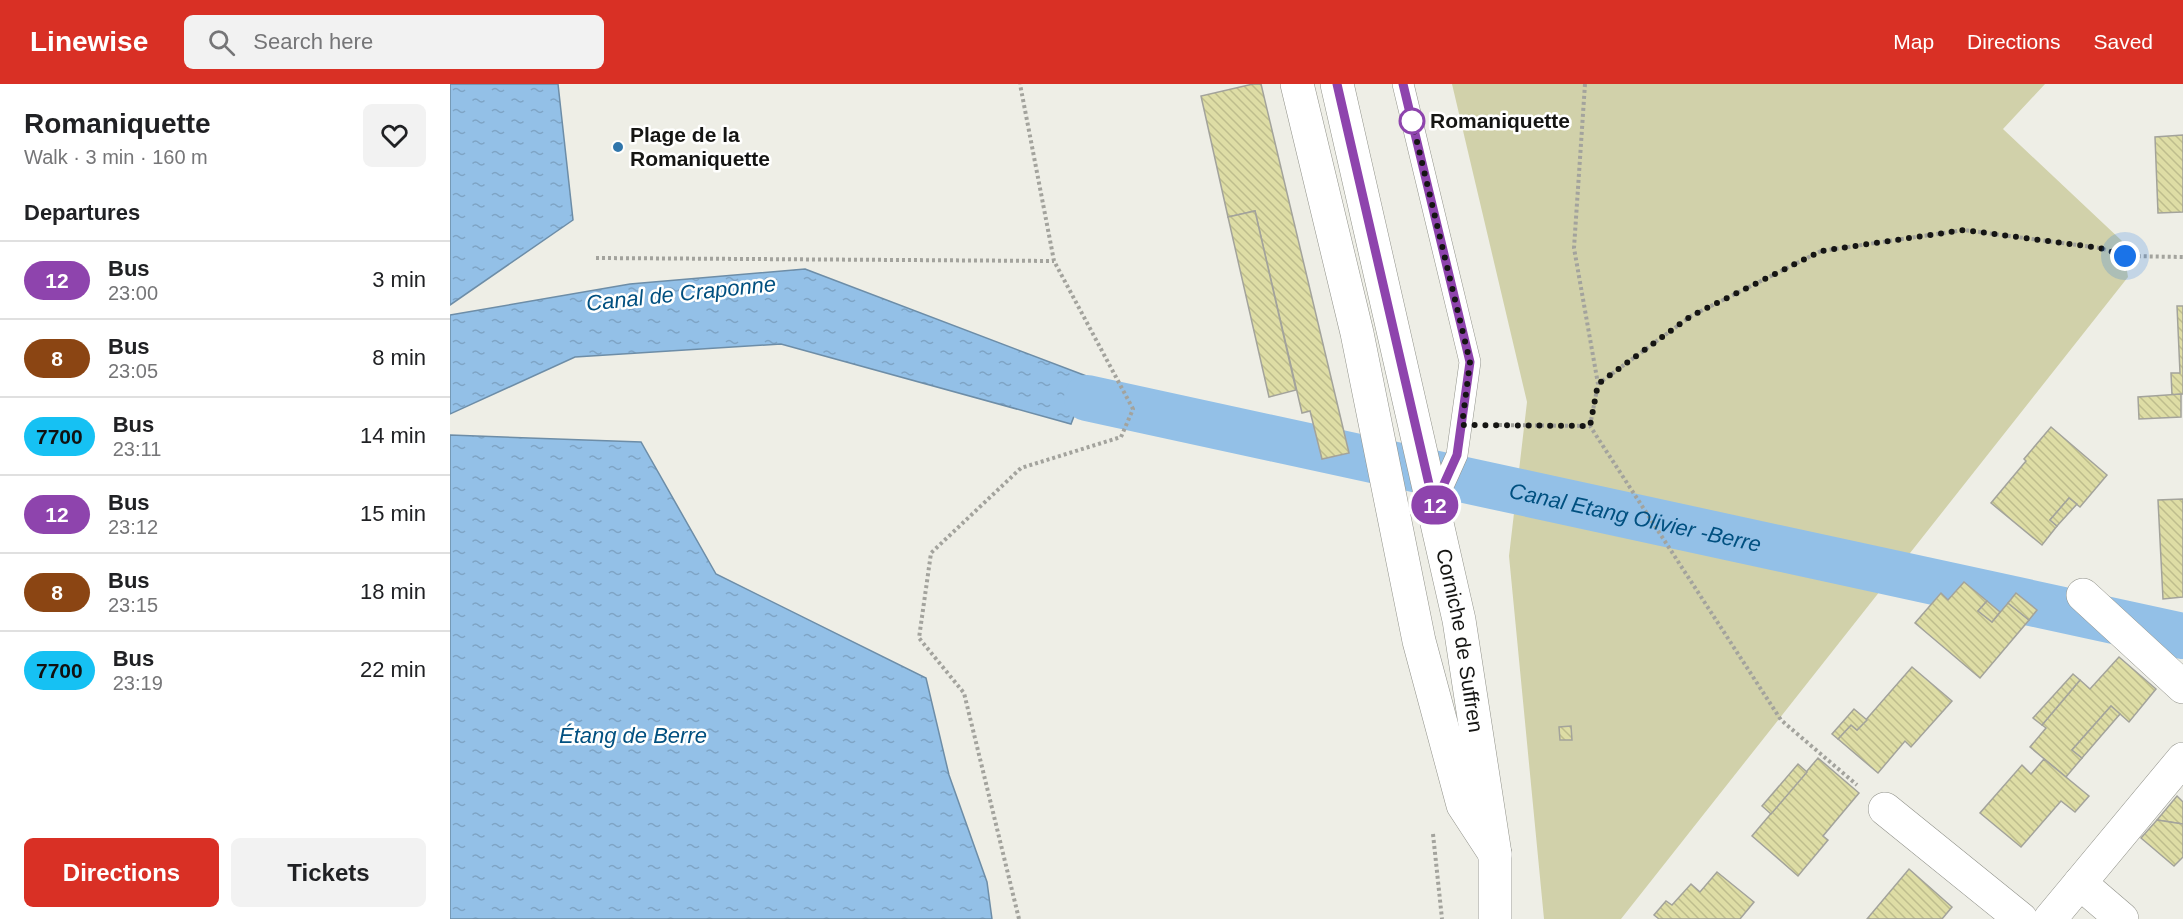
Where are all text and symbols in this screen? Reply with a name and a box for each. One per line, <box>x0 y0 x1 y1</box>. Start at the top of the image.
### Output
search box <box>184 15 604 69</box>
text: Linewise <box>30 26 148 57</box>
icon: search <box>205 26 238 59</box>
text: Search here <box>253 29 373 54</box>
text: Map <box>1893 30 1934 53</box>
text: Directions <box>1967 30 2060 53</box>
text: Saved <box>2093 30 2153 53</box>
button: heart <box>363 104 426 167</box>
text: Romaniquette <box>24 108 211 139</box>
marker: Romaniquette <box>1399 108 1425 134</box>
place label: Romaniquette <box>1430 109 1570 132</box>
place label: Plage de la Romaniquette <box>630 123 770 170</box>
marker: Plage de la Romaniquette <box>611 140 625 154</box>
text: Walk · 3 min · 160 m <box>24 146 208 168</box>
text: Departures <box>24 200 140 225</box>
your location <box>2110 241 2140 271</box>
text: Bus <box>108 256 150 281</box>
text: 3 min <box>372 267 426 292</box>
text: 12 <box>45 269 69 292</box>
water label: Canal de Craponne <box>585 271 777 316</box>
text: 23:00 <box>108 282 158 304</box>
text: Bus <box>108 334 150 359</box>
text: 8 min <box>372 345 426 370</box>
text: 8 <box>51 347 63 370</box>
text: 23:05 <box>108 360 158 382</box>
text: Bus <box>113 412 154 437</box>
text: 14 min <box>360 423 426 448</box>
text: 7700 <box>36 425 83 448</box>
text: 23:11 <box>113 438 161 460</box>
water label: Canal Etang Olivier -Berre <box>1507 478 1763 557</box>
line badge: 12 <box>1408 486 1462 524</box>
text: Bus <box>108 490 150 515</box>
text: 12 <box>1423 494 1447 517</box>
text: 15 min <box>360 501 426 526</box>
text: 12 <box>45 503 69 526</box>
text: 23:12 <box>108 516 158 538</box>
street label: Corniche de Suffren <box>1432 546 1488 734</box>
text: Bus <box>108 568 150 593</box>
text: 18 min <box>360 579 426 604</box>
text: 8 <box>51 581 63 604</box>
text: 23:15 <box>108 594 158 616</box>
text: Bus <box>113 646 154 671</box>
text: 22 min <box>360 657 426 682</box>
text: 7700 <box>36 659 83 682</box>
text: 23:19 <box>113 672 163 694</box>
water label: Étang de Berre <box>559 723 707 748</box>
button: Directions <box>24 838 219 907</box>
button: Tickets <box>231 838 426 907</box>

